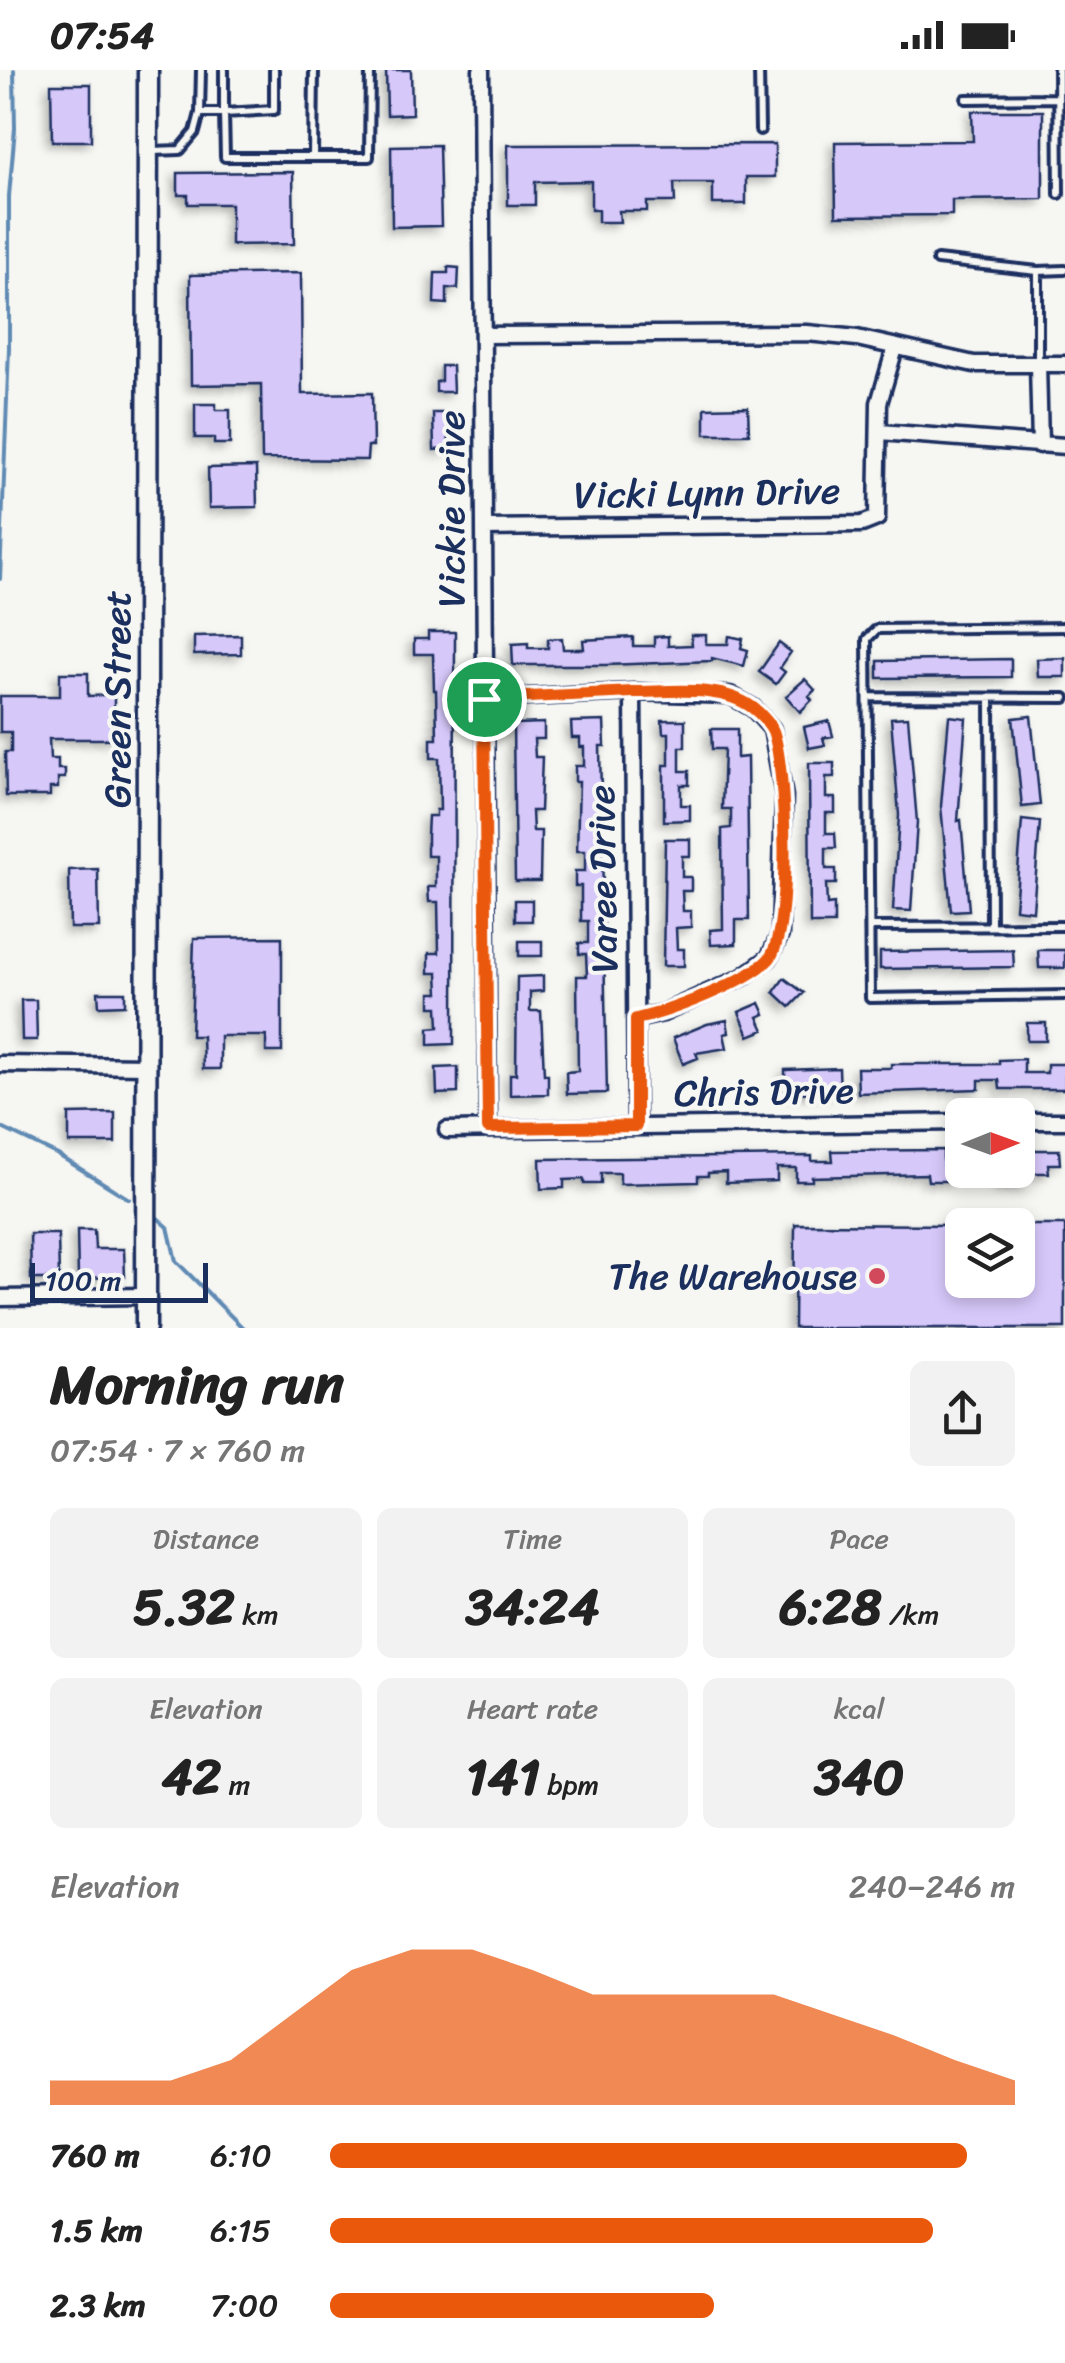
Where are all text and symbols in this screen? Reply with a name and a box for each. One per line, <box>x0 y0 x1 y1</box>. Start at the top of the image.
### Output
text: 07:54 <box>50 2 154 69</box>
street label: Vickie Drive <box>418 411 485 607</box>
street label: Vicki Lynn Drive <box>573 457 841 529</box>
street label: Green Street <box>84 590 151 808</box>
pin <box>442 657 527 742</box>
icon: arrive <box>457 672 512 727</box>
street label: Varee Drive <box>568 784 638 974</box>
street label: Chris Drive <box>673 1057 855 1127</box>
north arrow <box>945 1098 1035 1188</box>
map controls <box>945 1098 1035 1298</box>
button: layers <box>945 1208 1035 1298</box>
place label: The Warehouse <box>608 1243 857 1310</box>
text: 100 m <box>45 1256 121 1305</box>
scale bar <box>30 1258 208 1302</box>
marker: The Warehouse <box>866 1265 888 1287</box>
text: Morning run <box>50 1336 344 1433</box>
button: share <box>910 1361 1015 1466</box>
text: 07:54 · 7 × 760 m <box>50 1422 305 1479</box>
text: Distance <box>153 1514 259 1563</box>
text: Time <box>503 1514 562 1563</box>
text: Pace <box>829 1514 889 1563</box>
text: 5.32 <box>133 1563 235 1652</box>
text: 34:24 <box>466 1563 599 1652</box>
text: 6:28 <box>779 1563 882 1652</box>
text: km <box>235 1590 279 1639</box>
text: /km <box>882 1590 939 1639</box>
text: Elevation <box>149 1684 262 1733</box>
text: Heart rate <box>467 1684 598 1733</box>
text: kcal <box>834 1684 885 1733</box>
text: 42 <box>161 1733 221 1822</box>
text: 141 <box>466 1733 540 1822</box>
text: 340 <box>814 1733 904 1822</box>
text: m <box>221 1760 250 1809</box>
text: bpm <box>540 1760 599 1809</box>
text: Elevation <box>50 1858 180 1915</box>
text: 240–246 m <box>849 1858 1015 1915</box>
text: 760 m <box>50 2127 140 2184</box>
text: 6:10 <box>210 2127 272 2184</box>
text: 1.5 km <box>50 2202 143 2259</box>
text: 6:15 <box>210 2202 271 2259</box>
text: 2.3 km <box>50 2277 146 2334</box>
text: 7:00 <box>210 2277 278 2334</box>

